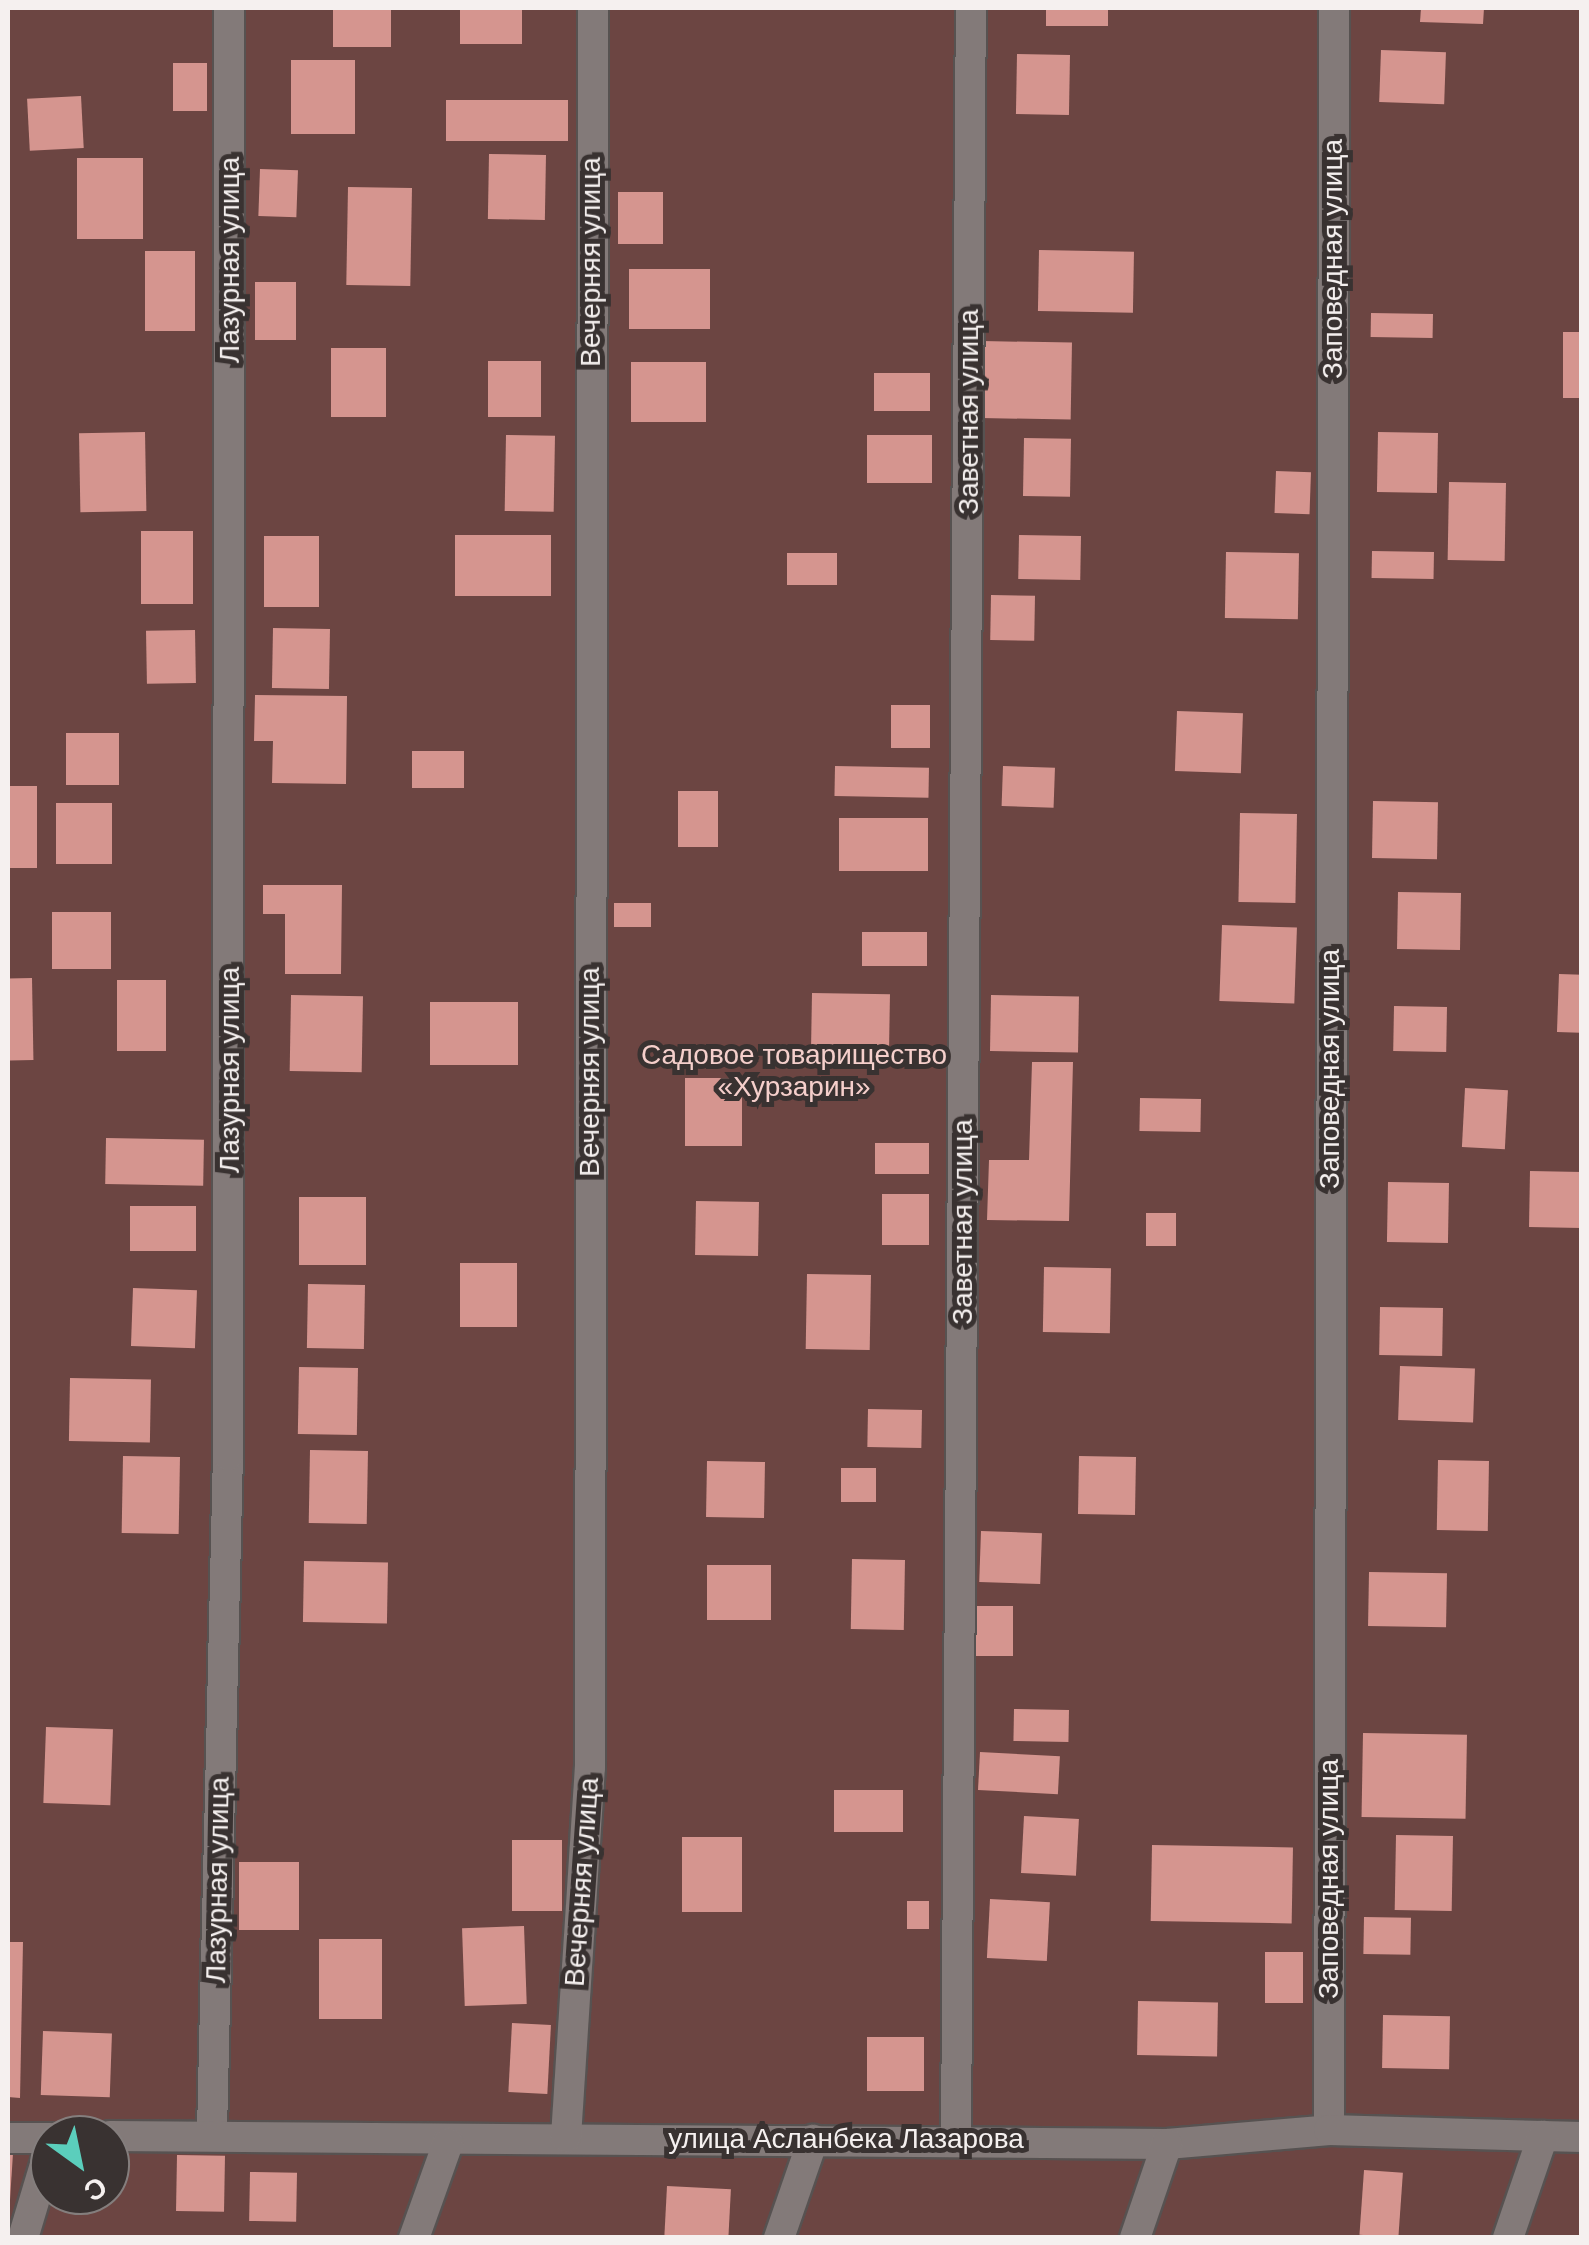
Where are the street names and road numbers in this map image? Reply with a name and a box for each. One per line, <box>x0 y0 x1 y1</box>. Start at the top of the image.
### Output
street label: Заповедная улица <box>1316 139 1350 379</box>
street label: Лазурная улица <box>213 157 247 363</box>
street label: Вечерняя улица <box>574 157 608 367</box>
street label: Заветная улица <box>952 309 986 515</box>
street label: Заповедная улица <box>1313 949 1347 1189</box>
street label: Лазурная улица <box>213 967 247 1173</box>
street label: Вечерняя улица <box>573 967 607 1177</box>
street label: Заветная улица <box>946 1119 980 1325</box>
street label: Заповедная улица <box>1312 1759 1346 1999</box>
street label: Вечерняя улица <box>558 1776 606 1988</box>
street label: Лазурная улица <box>199 1777 237 1983</box>
street label: улица Асланбека Лазарова <box>668 2122 1024 2156</box>

